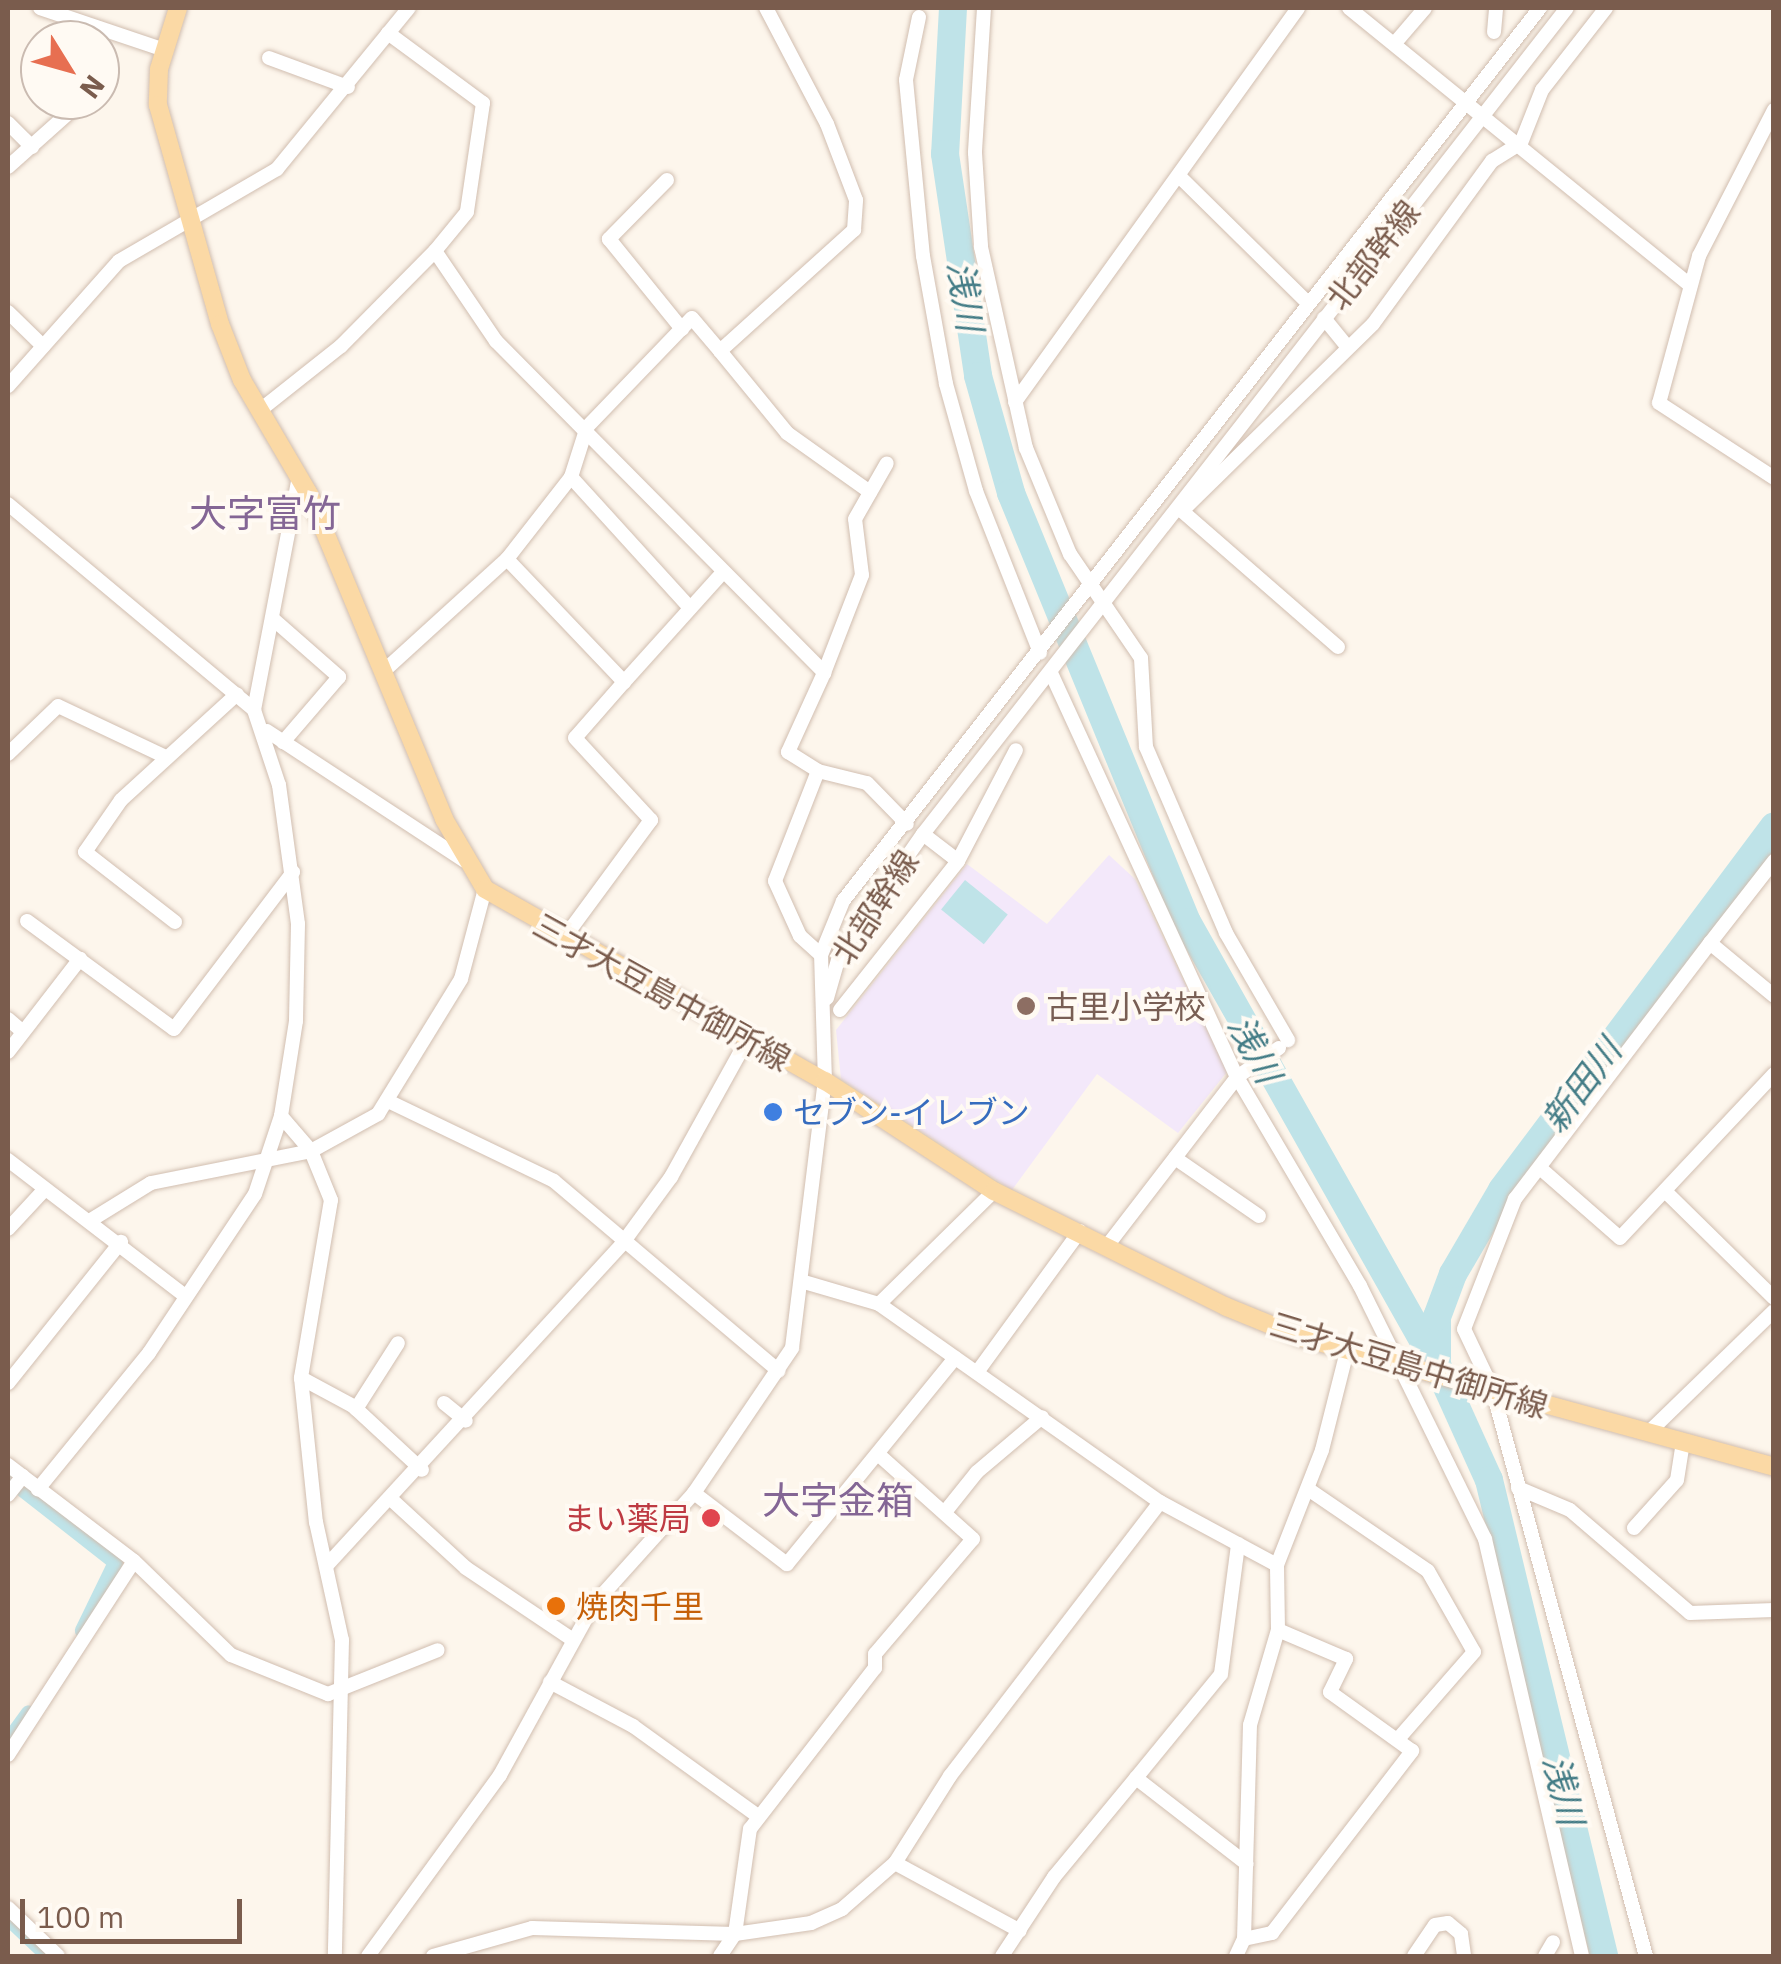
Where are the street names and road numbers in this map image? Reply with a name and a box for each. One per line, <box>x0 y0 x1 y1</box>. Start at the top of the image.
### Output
street label: 北部幹線 <box>1318 193 1428 317</box>
street label: 北部幹線 <box>824 843 926 971</box>
street label: 三才大豆島中御所線 <box>527 905 797 1079</box>
street label: 三才大豆島中御所線 <box>1266 1305 1552 1425</box>

